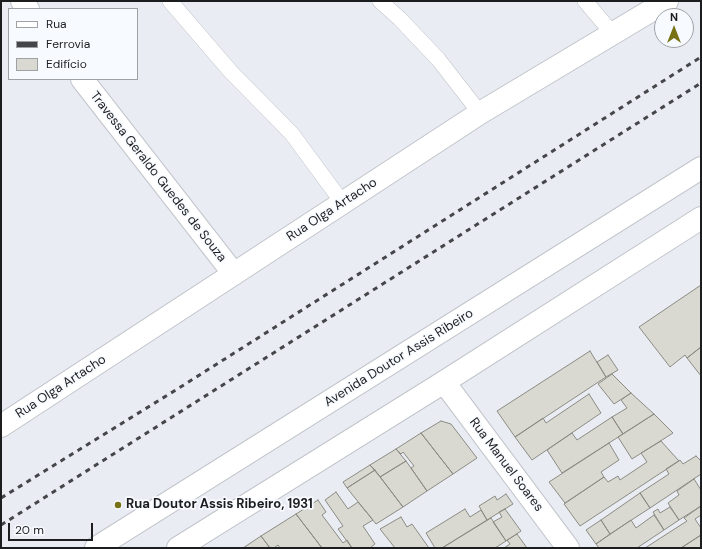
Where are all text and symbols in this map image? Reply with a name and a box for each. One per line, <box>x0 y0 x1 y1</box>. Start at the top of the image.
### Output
legend <box>8 8 138 80</box>
north arrow <box>654 8 694 48</box>
text: N <box>670 10 678 24</box>
text: Rua <box>46 16 67 32</box>
text: Ferrovia <box>46 36 90 52</box>
text: Edifício <box>46 56 87 72</box>
street label: Travessa Geraldo Guedes de Souza <box>87 89 229 265</box>
street label: Rua Olga Artacho <box>284 175 380 245</box>
street label: Avenida Doutor Assis Ribeiro <box>322 306 476 410</box>
street label: Rua Olga Artacho <box>13 352 109 422</box>
street label: Rua Manuel Soares <box>466 415 546 515</box>
place label: Rua Doutor Assis Ribeiro, 1931 <box>126 497 313 513</box>
marker: Rua Doutor Assis Ribeiro, 1931 <box>113 500 123 510</box>
scale bar <box>10 515 95 541</box>
text: 20 m <box>15 522 44 538</box>

